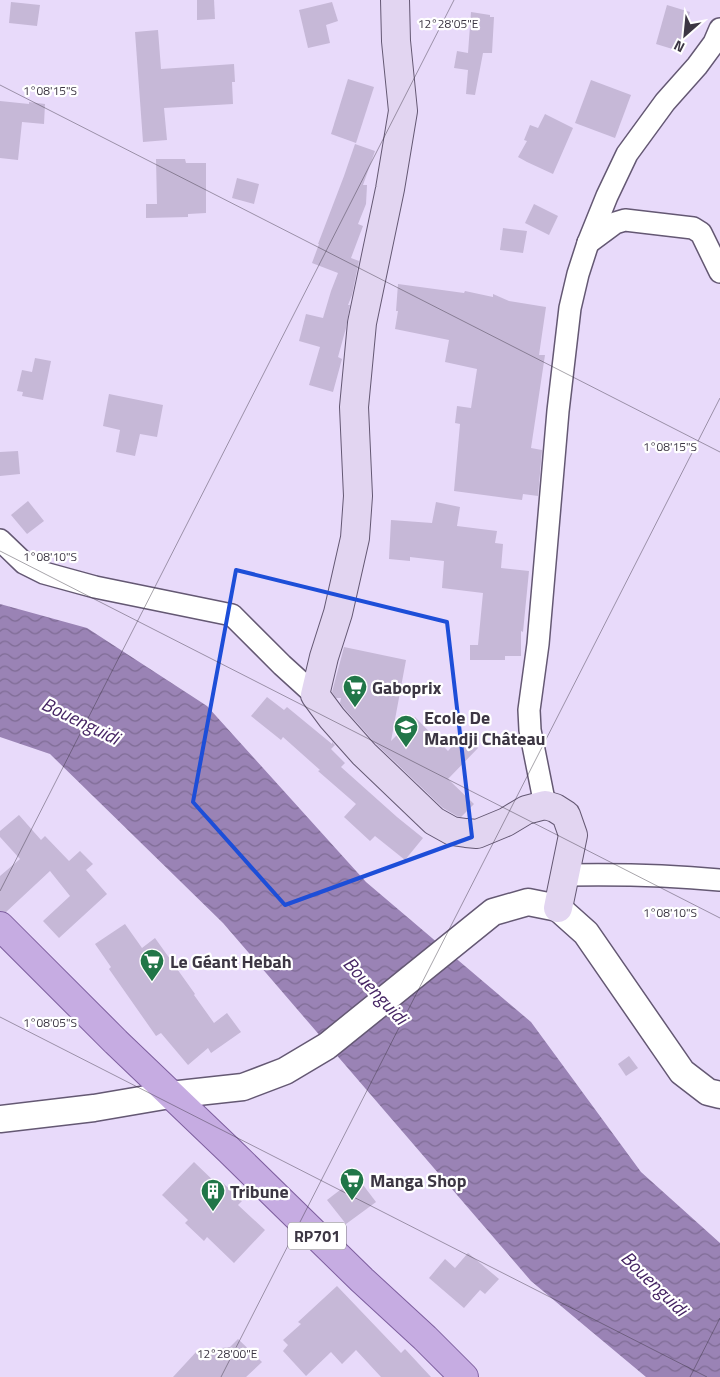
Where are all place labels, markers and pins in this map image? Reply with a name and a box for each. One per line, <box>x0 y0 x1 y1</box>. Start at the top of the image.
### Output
supermarket icon: Gaboprix <box>342 674 368 708</box>
place label: Gaboprix <box>372 674 442 701</box>
place label: Ecole De Mandji Château <box>424 704 546 752</box>
school or university icon: Ecole De Mandji Château <box>393 714 419 748</box>
supermarket icon: Le Géant Hebah <box>139 948 165 982</box>
place label: Le Géant Hebah <box>170 948 292 975</box>
supermarket icon: Manga Shop <box>339 1167 365 1201</box>
place label: Manga Shop <box>370 1167 467 1194</box>
building icon: Tribune <box>200 1178 226 1212</box>
place label: Tribune <box>230 1178 289 1205</box>

